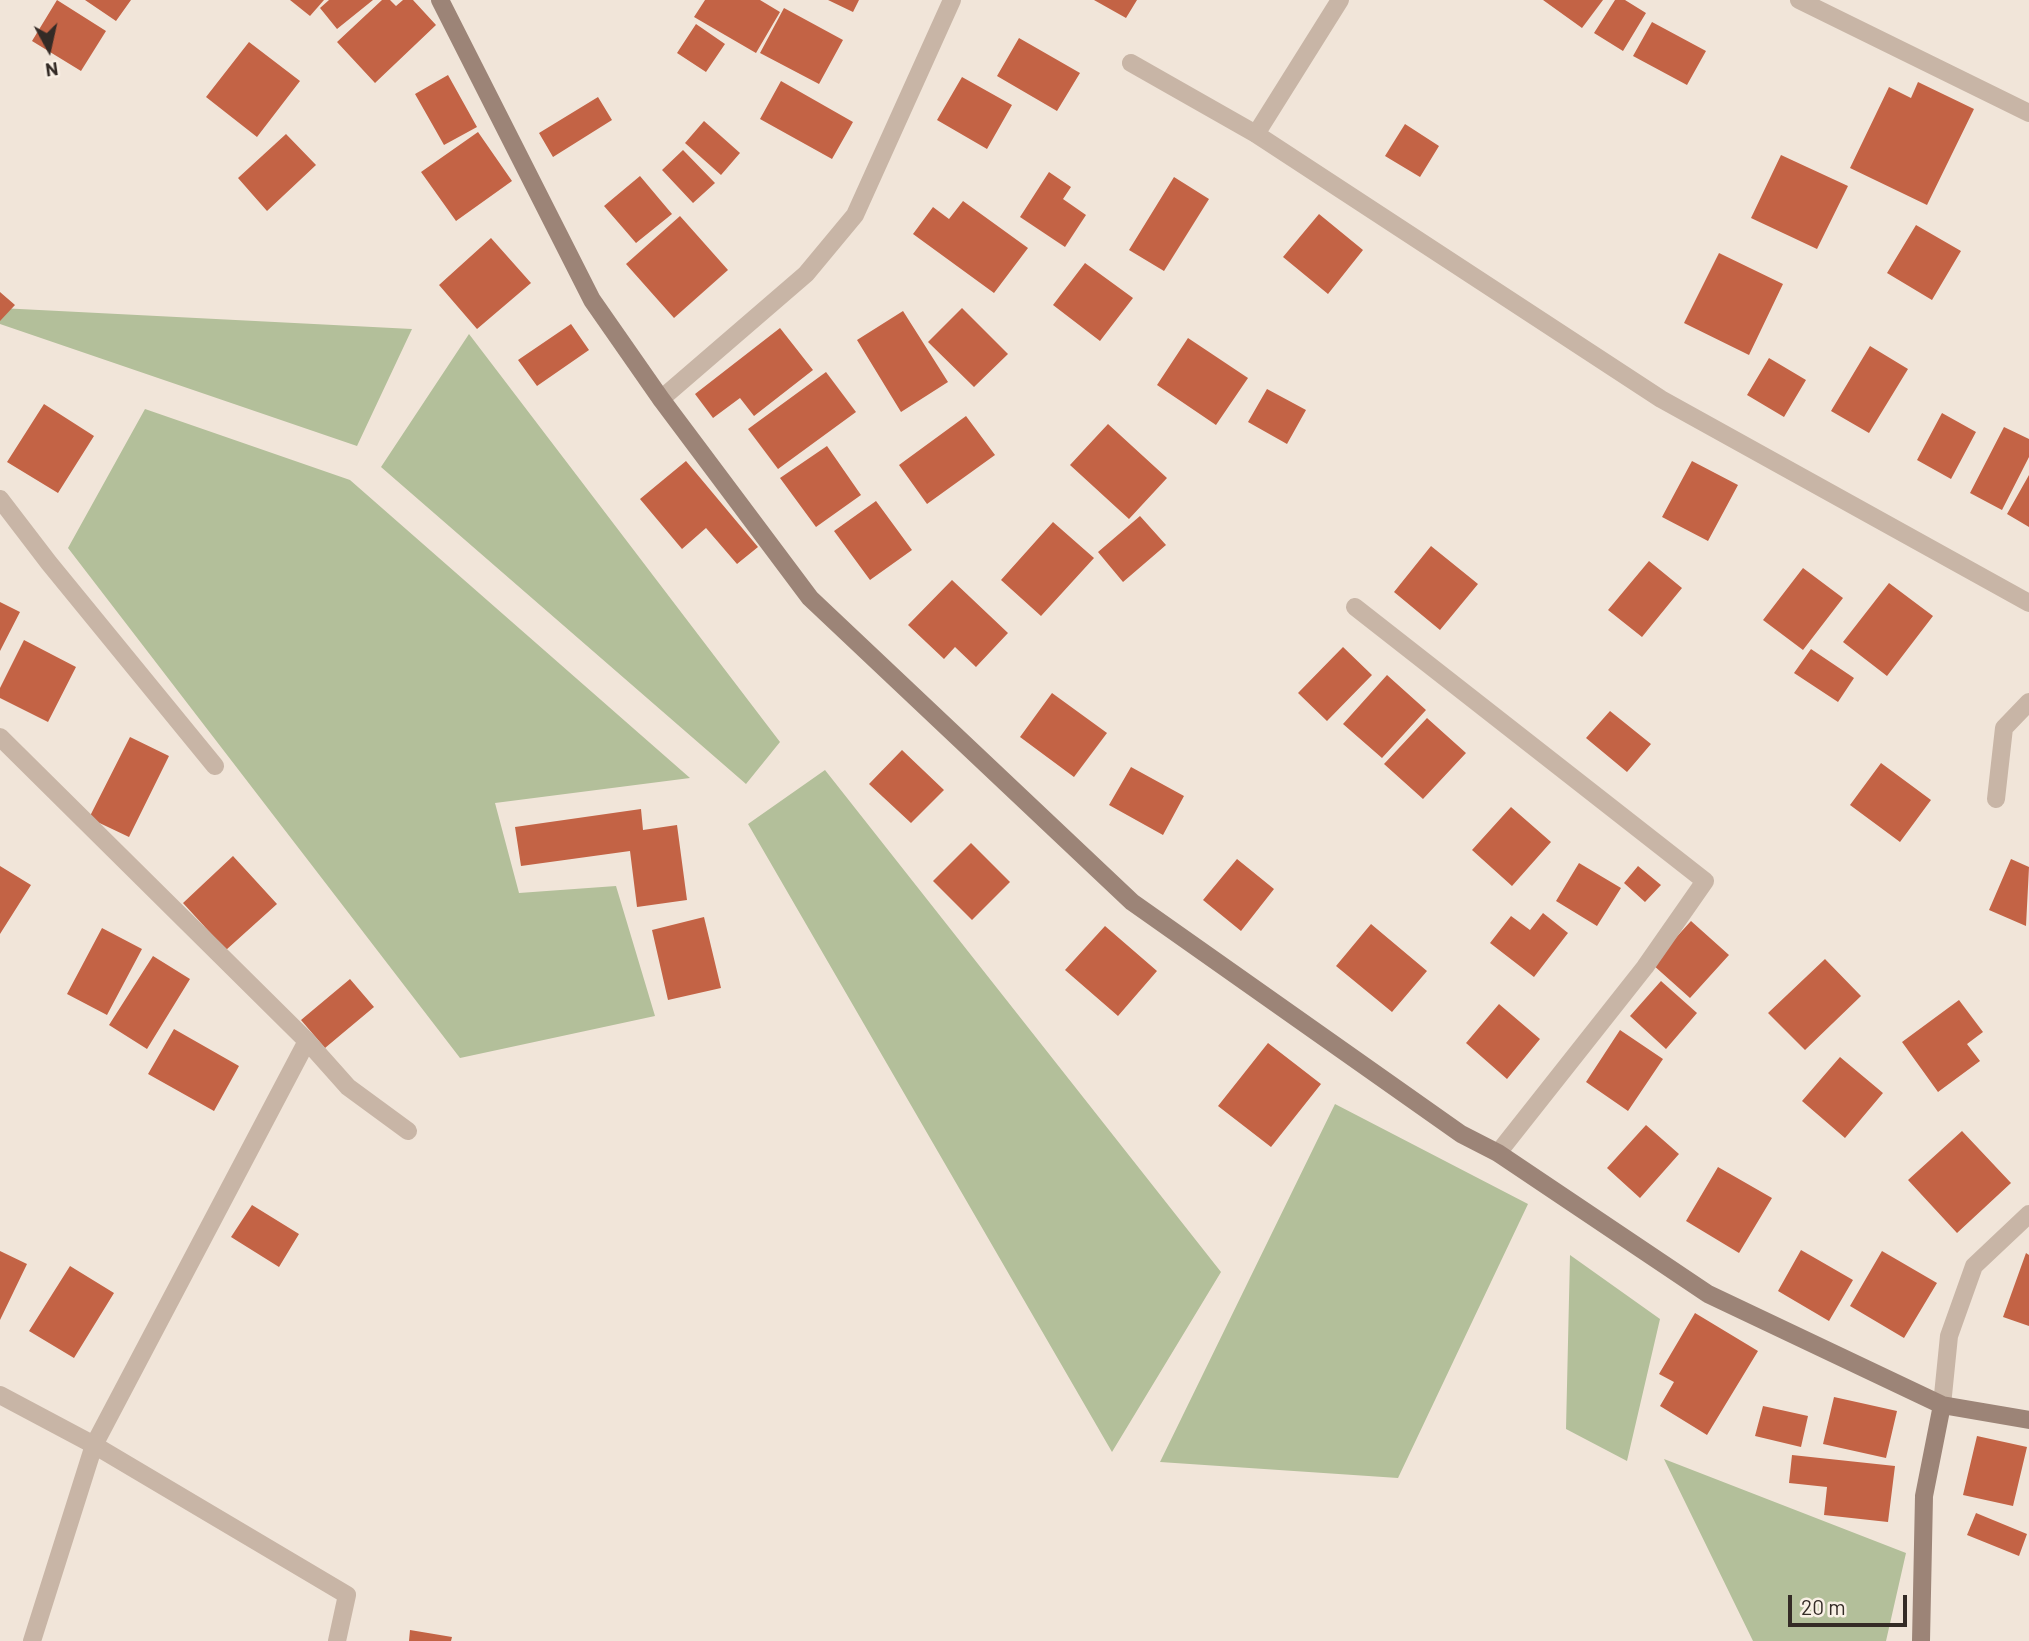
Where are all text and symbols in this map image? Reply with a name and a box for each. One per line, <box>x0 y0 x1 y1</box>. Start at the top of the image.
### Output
north arrow <box>14 14 84 84</box>
text: N <box>44 58 60 83</box>
scale bar <box>1791 1582 1910 1626</box>
text: 20 m <box>1801 1594 1846 1619</box>

